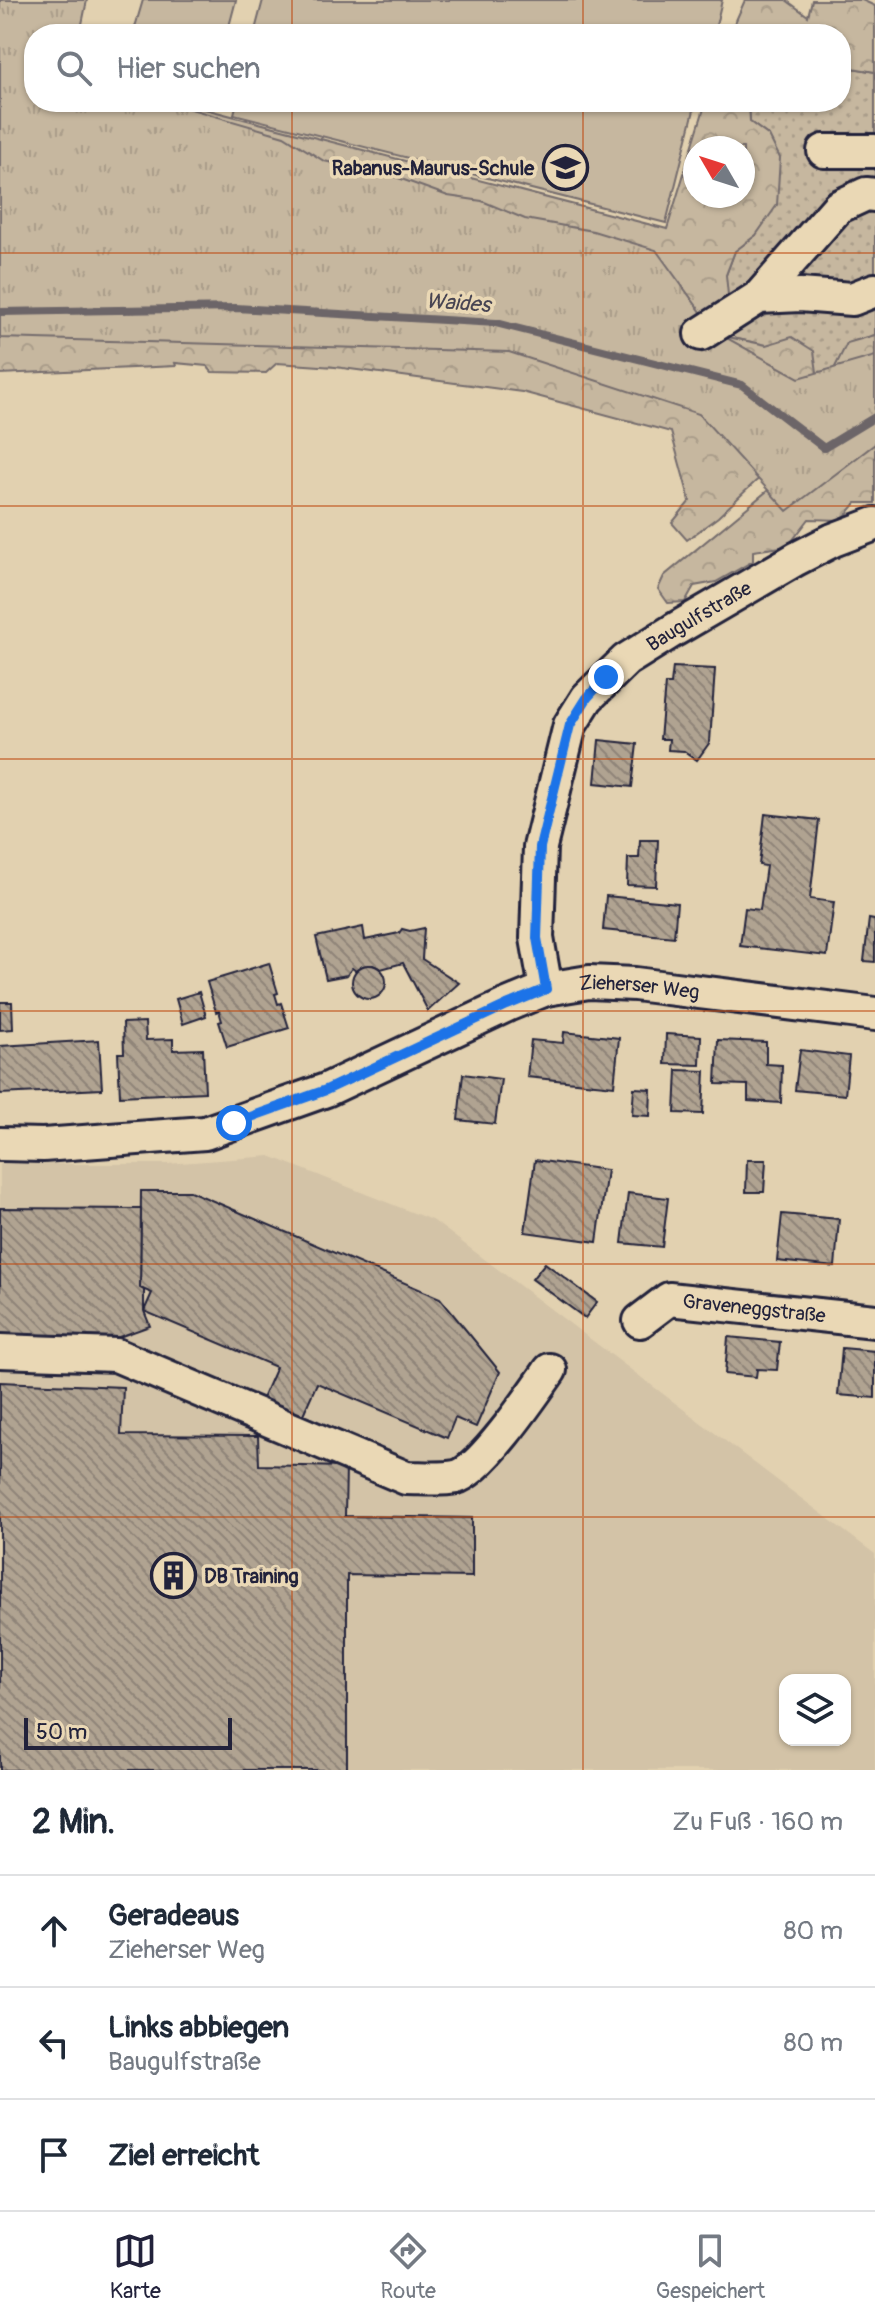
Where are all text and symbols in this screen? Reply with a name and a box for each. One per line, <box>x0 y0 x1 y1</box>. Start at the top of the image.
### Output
search box <box>24 24 851 112</box>
icon: search <box>52 46 96 90</box>
text: Hier suchen <box>116 50 261 87</box>
north arrow <box>683 136 755 208</box>
school or university icon: Rabanus-Maurus-Schule <box>541 144 589 192</box>
place label: Rabanus-Maurus-Schule <box>332 156 535 181</box>
water label: Waides <box>425 287 493 319</box>
street label: Baugulfstraße <box>642 575 756 657</box>
route end <box>588 659 624 695</box>
street label: Zieherser Weg <box>577 969 701 1004</box>
route start <box>216 1105 252 1141</box>
street label: Graveneggstraße <box>681 1288 827 1328</box>
building icon: DB Training <box>149 1552 197 1600</box>
place label: DB Training <box>204 1564 299 1589</box>
map controls <box>779 1674 851 1746</box>
button: layers <box>779 1674 851 1746</box>
scale bar <box>24 1714 232 1750</box>
text: 50 m <box>36 1718 87 1746</box>
text: 2 Min. <box>32 1801 115 1844</box>
text: Zu Fuß · 160 m <box>672 1806 843 1838</box>
text: Geradeaus <box>108 1897 239 1934</box>
icon: ahead <box>32 1909 76 1953</box>
text: 80 m <box>783 1915 843 1947</box>
text: Zieherser Weg <box>108 1934 265 1966</box>
text: Links abbiegen <box>108 2009 289 2046</box>
icon: left <box>32 2021 76 2065</box>
text: 80 m <box>783 2027 843 2059</box>
text: Baugulfstraße <box>108 2046 261 2078</box>
icon: arrive <box>32 2133 76 2177</box>
text: Ziel erreicht <box>108 2137 259 2174</box>
tab: Karte <box>110 2229 161 2305</box>
tab: Route <box>381 2229 436 2305</box>
tab: Gespeichert <box>656 2229 765 2305</box>

